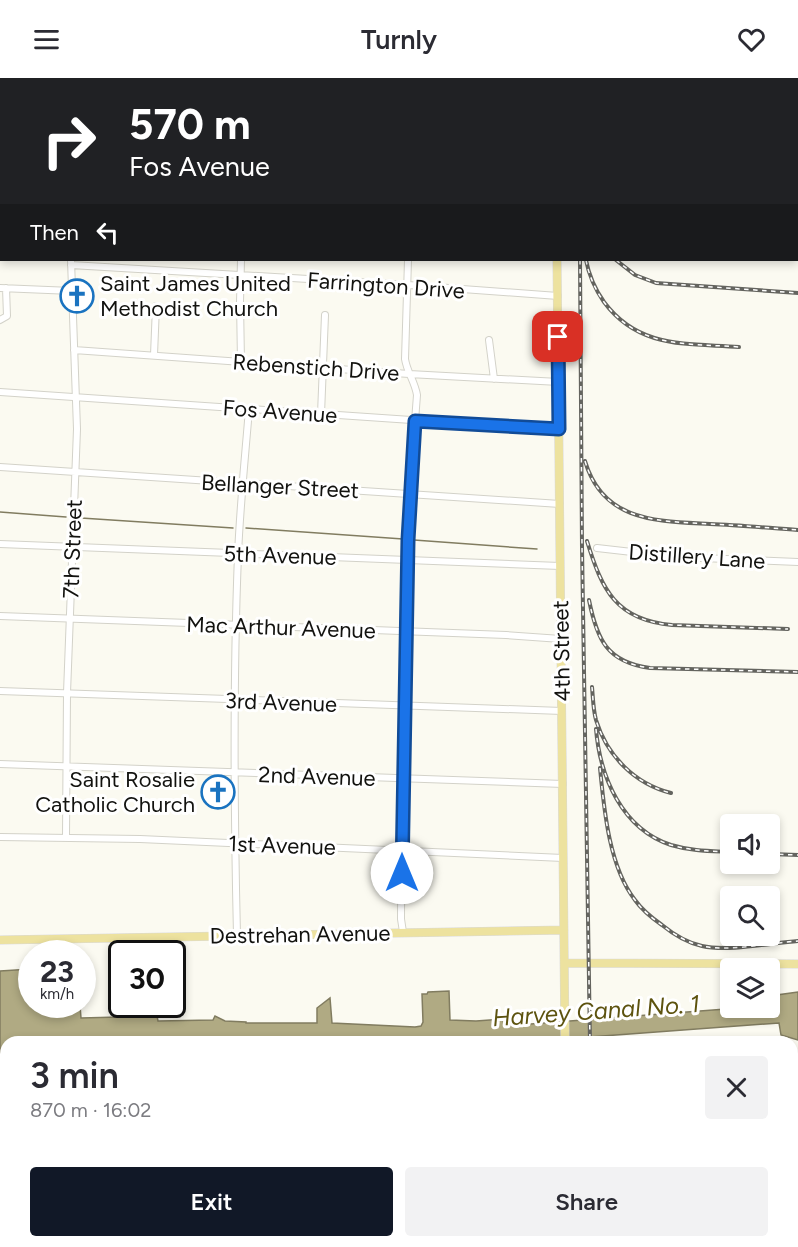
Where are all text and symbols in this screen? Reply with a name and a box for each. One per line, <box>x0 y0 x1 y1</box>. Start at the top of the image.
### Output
icon: menu <box>30 23 63 56</box>
text: Turnly <box>361 23 437 56</box>
icon: heart <box>735 23 768 56</box>
text: 570 m <box>129 99 251 150</box>
icon: right <box>30 102 108 180</box>
text: Fos Avenue <box>129 150 270 183</box>
icon: left <box>91 216 124 249</box>
text: Then <box>30 219 79 246</box>
street label: Farrington Drive <box>306 267 466 304</box>
place label: Saint James United Methodist Church <box>100 270 291 322</box>
church icon: Saint James United Methodist Church <box>59 278 95 314</box>
pin <box>532 311 583 362</box>
icon: arrive <box>541 320 574 353</box>
street label: Rebenstich Drive <box>232 348 400 387</box>
street label: Fos Avenue <box>222 394 338 429</box>
street label: Bellanger Street <box>200 469 360 504</box>
street label: 7th Street <box>57 499 88 599</box>
street label: Distillery Lane <box>628 538 766 575</box>
street label: 5th Avenue <box>223 540 337 571</box>
street label: 4th Street <box>547 600 576 702</box>
street label: Mac Arthur Avenue <box>186 611 376 644</box>
street label: 3rd Avenue <box>224 687 337 718</box>
street label: 2nd Avenue <box>258 761 376 792</box>
place label: Saint Rosalie Catholic Church <box>35 766 195 818</box>
church icon: Saint Rosalie Catholic Church <box>200 774 236 810</box>
map controls <box>720 814 780 1018</box>
button: sound <box>720 814 780 874</box>
street label: 1st Avenue <box>228 830 336 861</box>
position arrow <box>370 841 434 905</box>
button: search <box>720 886 780 946</box>
street label: Destrehan Avenue <box>209 919 391 950</box>
speed limit sign: 30 <box>108 940 186 1018</box>
text: 23 <box>40 953 74 990</box>
button: layers <box>720 958 780 1018</box>
text: km/h <box>40 985 74 1003</box>
water label: Harvey Canal No. 1 <box>491 989 701 1032</box>
text: 3 min <box>30 1054 119 1097</box>
button: close <box>705 1056 768 1119</box>
text: 870 m · 16:02 <box>30 1098 151 1122</box>
button: Exit <box>30 1167 393 1236</box>
button: Share <box>405 1167 768 1236</box>

